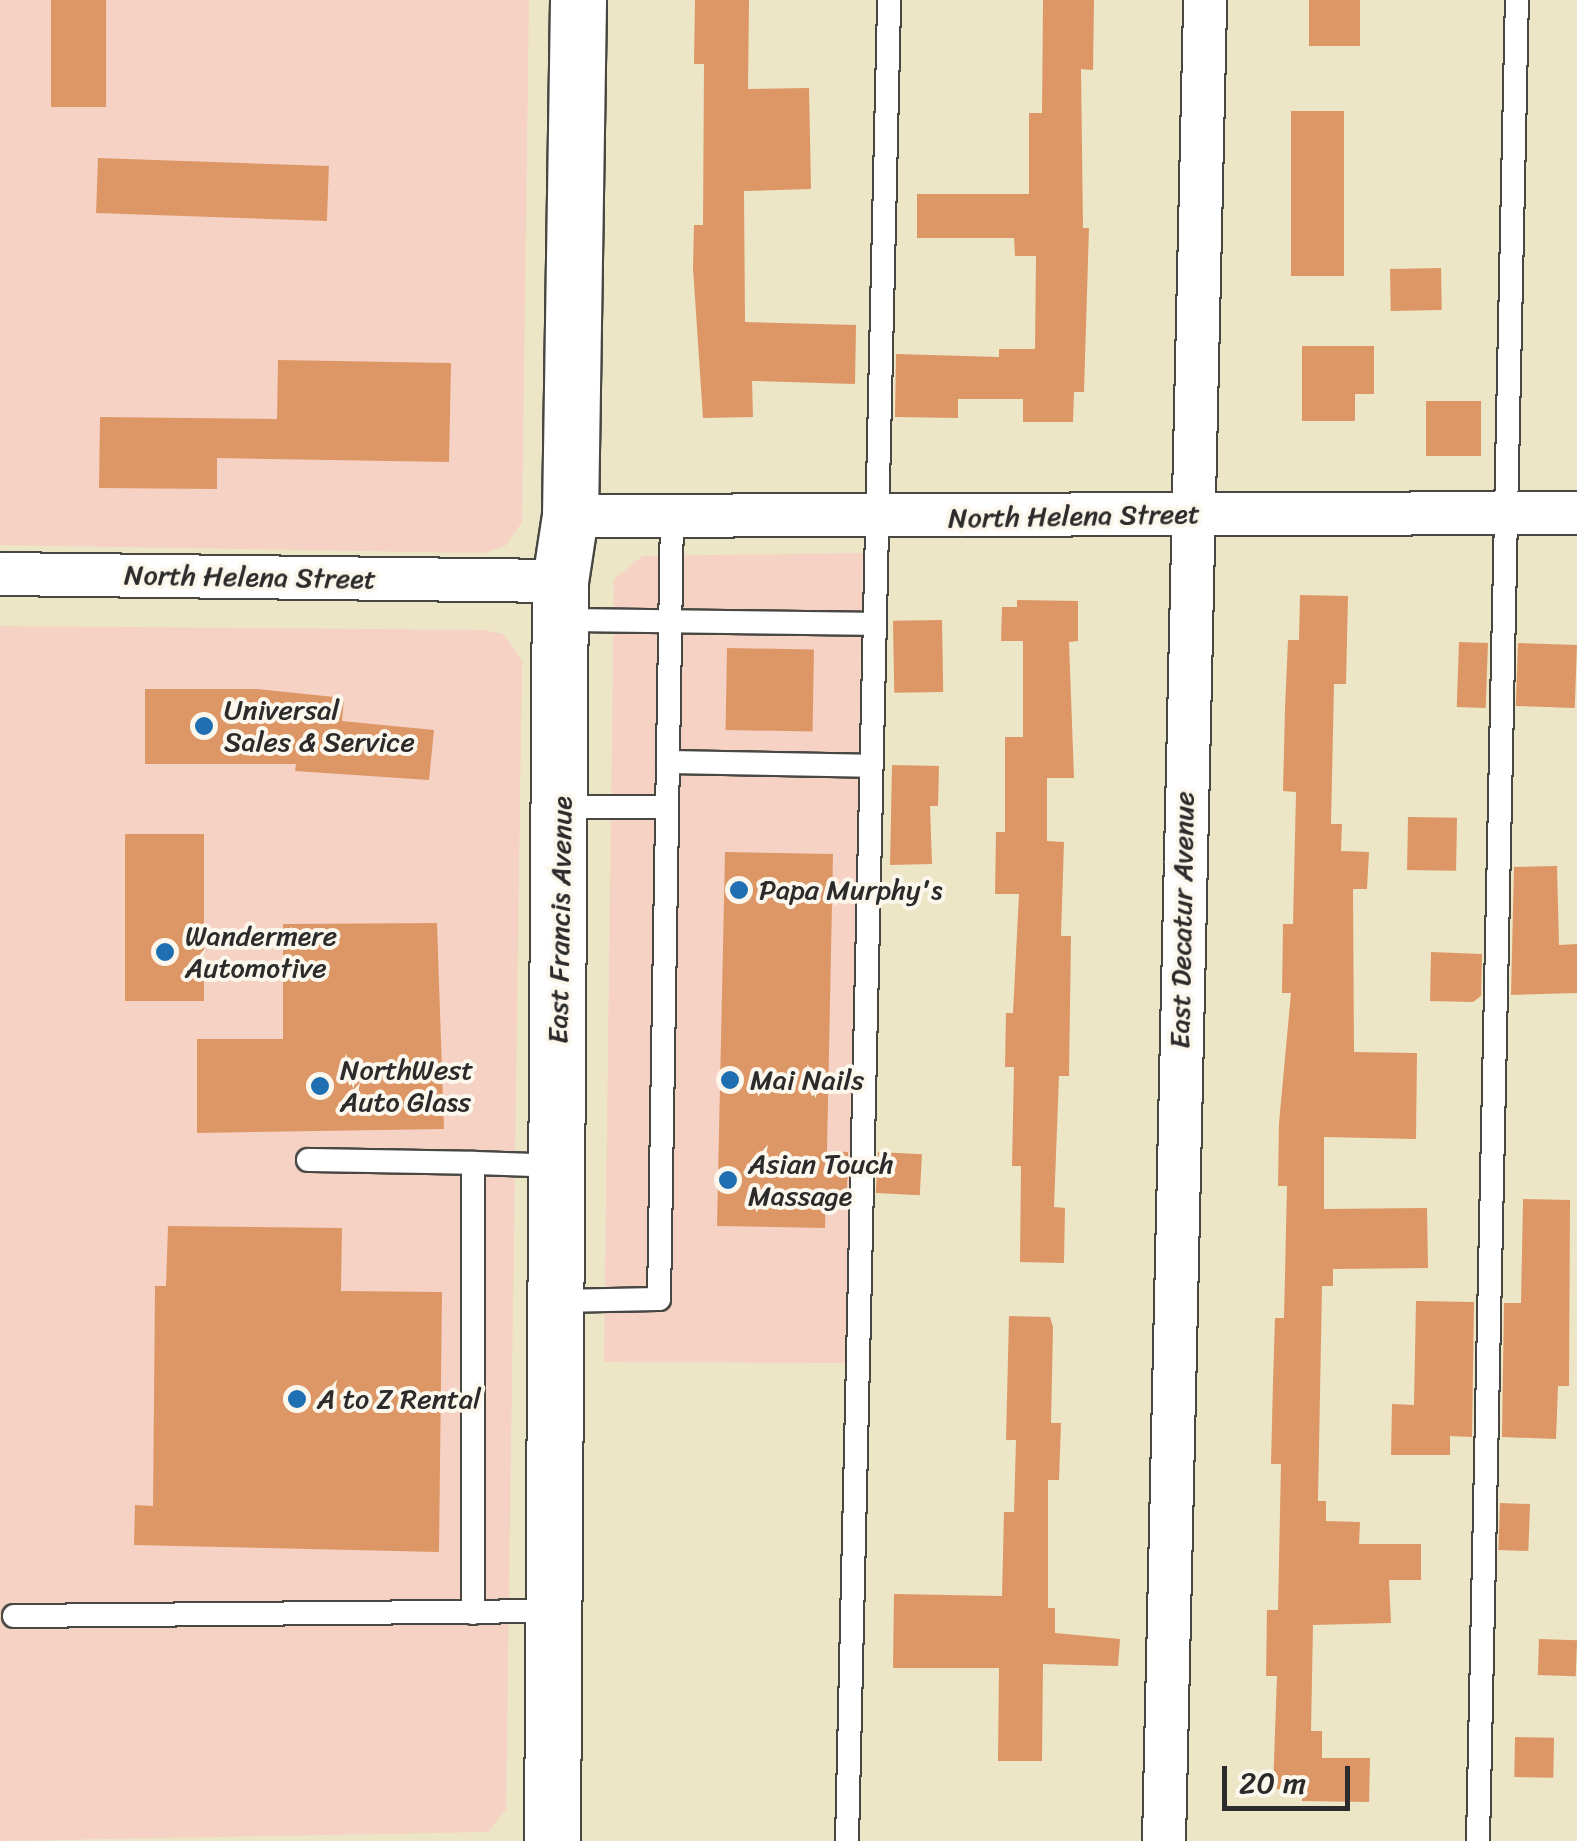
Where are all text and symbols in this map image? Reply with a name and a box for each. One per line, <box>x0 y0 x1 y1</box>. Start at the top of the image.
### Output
street label: North Helena Street <box>947 497 1201 535</box>
street label: North Helena Street <box>123 558 377 596</box>
place label: Universal Sales & Service <box>224 693 415 759</box>
marker: Universal Sales & Service <box>193 715 215 737</box>
street label: East Decatur Avenue <box>1163 791 1201 1049</box>
street label: East Francis Avenue <box>541 795 579 1045</box>
place label: Papa Murphy's <box>759 873 943 907</box>
marker: Papa Murphy's <box>728 879 750 901</box>
place label: Wandermere Automotive <box>185 919 337 985</box>
marker: Wandermere Automotive <box>154 941 176 963</box>
place label: NorthWest Auto Glass <box>340 1053 473 1119</box>
place label: Mai Nails <box>750 1063 864 1097</box>
marker: Mai Nails <box>719 1069 741 1091</box>
marker: NorthWest Auto Glass <box>309 1075 331 1097</box>
place label: Asian Touch Massage <box>748 1147 894 1213</box>
marker: Asian Touch Massage <box>717 1169 739 1191</box>
place label: A to Z Rental <box>317 1382 481 1416</box>
marker: A to Z Rental <box>286 1388 308 1410</box>
scale bar <box>1227 1746 1354 1808</box>
text: 20 m <box>1239 1756 1306 1810</box>

